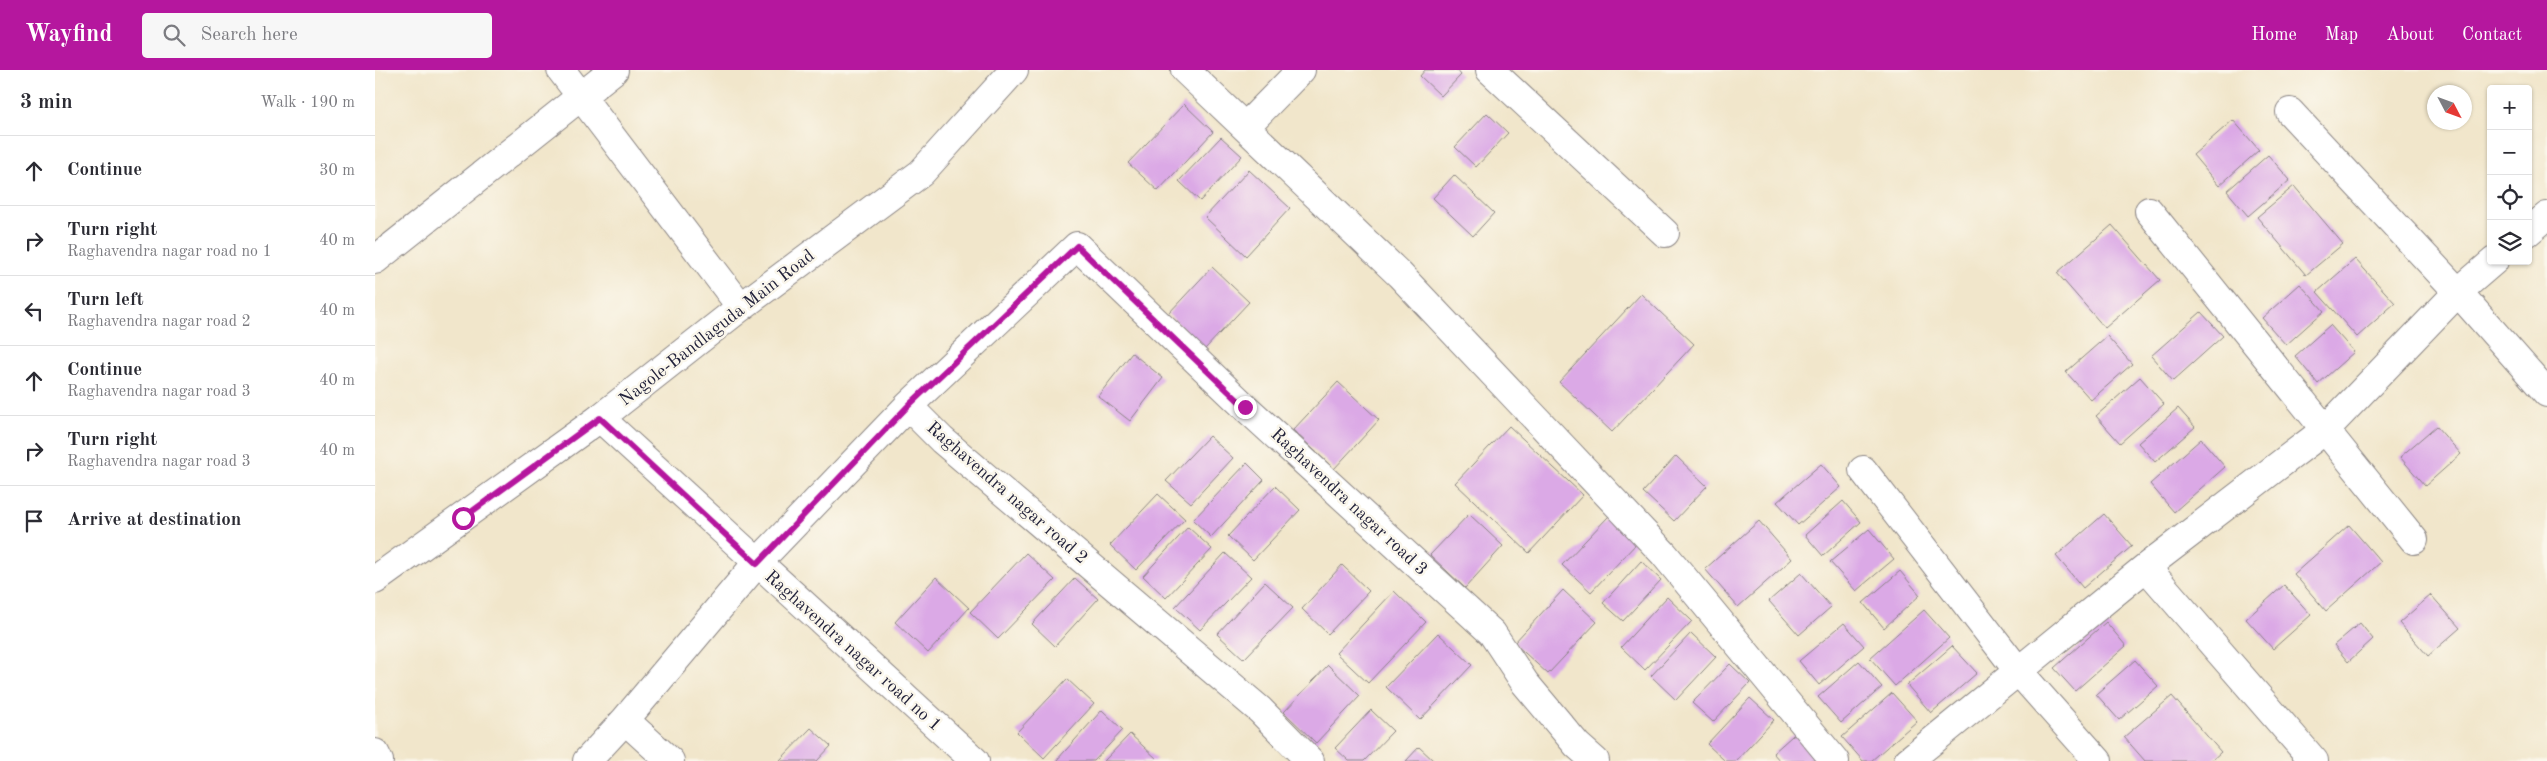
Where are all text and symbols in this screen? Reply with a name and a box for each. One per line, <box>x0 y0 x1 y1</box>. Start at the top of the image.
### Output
search box <box>142 13 492 58</box>
icon: search <box>160 21 188 49</box>
text: Wayfind <box>25 23 112 47</box>
text: Search here <box>200 26 298 45</box>
text: Home <box>2251 26 2297 44</box>
text: Map <box>2325 26 2358 44</box>
text: About <box>2386 26 2434 44</box>
text: Contact <box>2462 26 2522 44</box>
north arrow <box>2427 85 2472 130</box>
map controls <box>2487 85 2532 265</box>
button: + <box>2487 85 2532 130</box>
text: 3 min <box>20 92 73 113</box>
text: Walk · 190 m <box>260 95 355 111</box>
button: − <box>2487 130 2532 175</box>
icon: ahead <box>20 157 48 185</box>
text: Continue <box>67 161 142 180</box>
text: 30 m <box>319 163 355 179</box>
button: locate <box>2487 175 2532 220</box>
button: layers <box>2487 220 2532 265</box>
text: Turn right <box>67 221 157 240</box>
icon: right <box>20 227 48 255</box>
text: 40 m <box>319 233 355 249</box>
text: Raghavendra nagar road no 1 <box>67 244 272 260</box>
street label: Nagole-Bandlaguda Main Road <box>616 246 818 410</box>
text: Turn left <box>67 291 144 310</box>
icon: left <box>20 297 48 325</box>
text: 40 m <box>319 303 355 319</box>
text: Raghavendra nagar road 2 <box>67 314 251 330</box>
text: Continue <box>67 361 142 380</box>
icon: ahead <box>20 367 48 395</box>
text: 40 m <box>319 373 355 389</box>
text: Raghavendra nagar road 3 <box>67 384 251 400</box>
route end <box>1234 396 1257 419</box>
street label: Raghavendra nagar road 2 <box>923 418 1091 568</box>
street label: Raghavendra nagar road 3 <box>1267 425 1431 579</box>
text: Turn right <box>67 431 157 450</box>
icon: right <box>20 437 48 465</box>
text: 40 m <box>319 443 355 459</box>
text: Raghavendra nagar road 3 <box>67 454 251 470</box>
icon: arrive <box>20 507 48 535</box>
route start <box>452 507 475 530</box>
text: Arrive at destination <box>67 511 241 530</box>
street label: Raghavendra nagar road no 1 <box>761 567 945 735</box>

